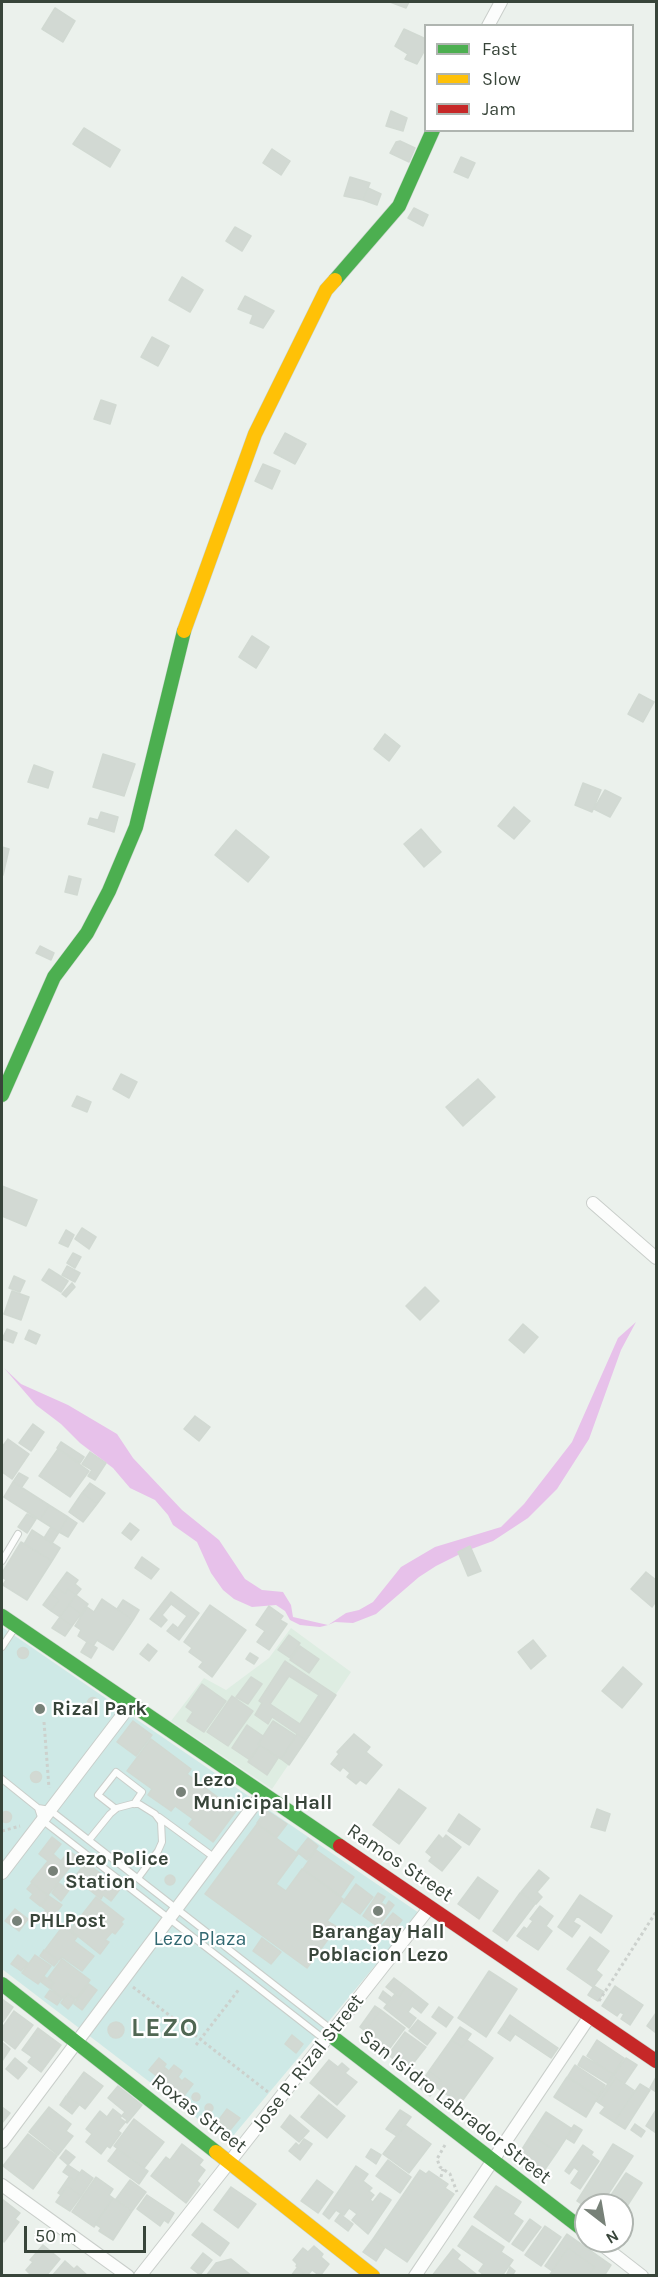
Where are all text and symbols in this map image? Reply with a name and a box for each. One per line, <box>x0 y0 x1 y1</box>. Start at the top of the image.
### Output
legend <box>424 24 634 132</box>
text: Fast <box>482 38 517 60</box>
text: Slow <box>482 68 521 90</box>
text: Jam <box>482 98 516 120</box>
place label: Rizal Park <box>52 1697 147 1721</box>
marker: Rizal Park <box>33 1702 47 1716</box>
place label: Lezo Municipal Hall <box>193 1768 332 1815</box>
marker: Lezo Municipal Hall <box>174 1785 188 1799</box>
street label: Ramos Street <box>342 1819 458 1907</box>
place label: Lezo Police Station <box>65 1847 169 1894</box>
marker: Lezo Police Station <box>46 1864 60 1878</box>
marker: Barangay Hall Poblacion Lezo <box>371 1904 385 1918</box>
place label: PHLPost <box>29 1909 106 1933</box>
marker: PHLPost <box>10 1914 24 1928</box>
place label: Barangay Hall Poblacion Lezo <box>308 1920 448 1967</box>
park label: Lezo Plaza <box>154 1927 246 1951</box>
street label: Jose P. Rizal Street <box>247 1989 369 2137</box>
district label: LEZO <box>131 2013 199 2045</box>
street label: San Isidro Labrador Street <box>354 2025 556 2189</box>
street label: Roxas Street <box>146 2069 252 2159</box>
north arrow <box>574 2193 634 2253</box>
scale bar <box>27 2214 148 2252</box>
text: 50 m <box>35 2225 77 2247</box>
text: N <box>603 2226 622 2248</box>

